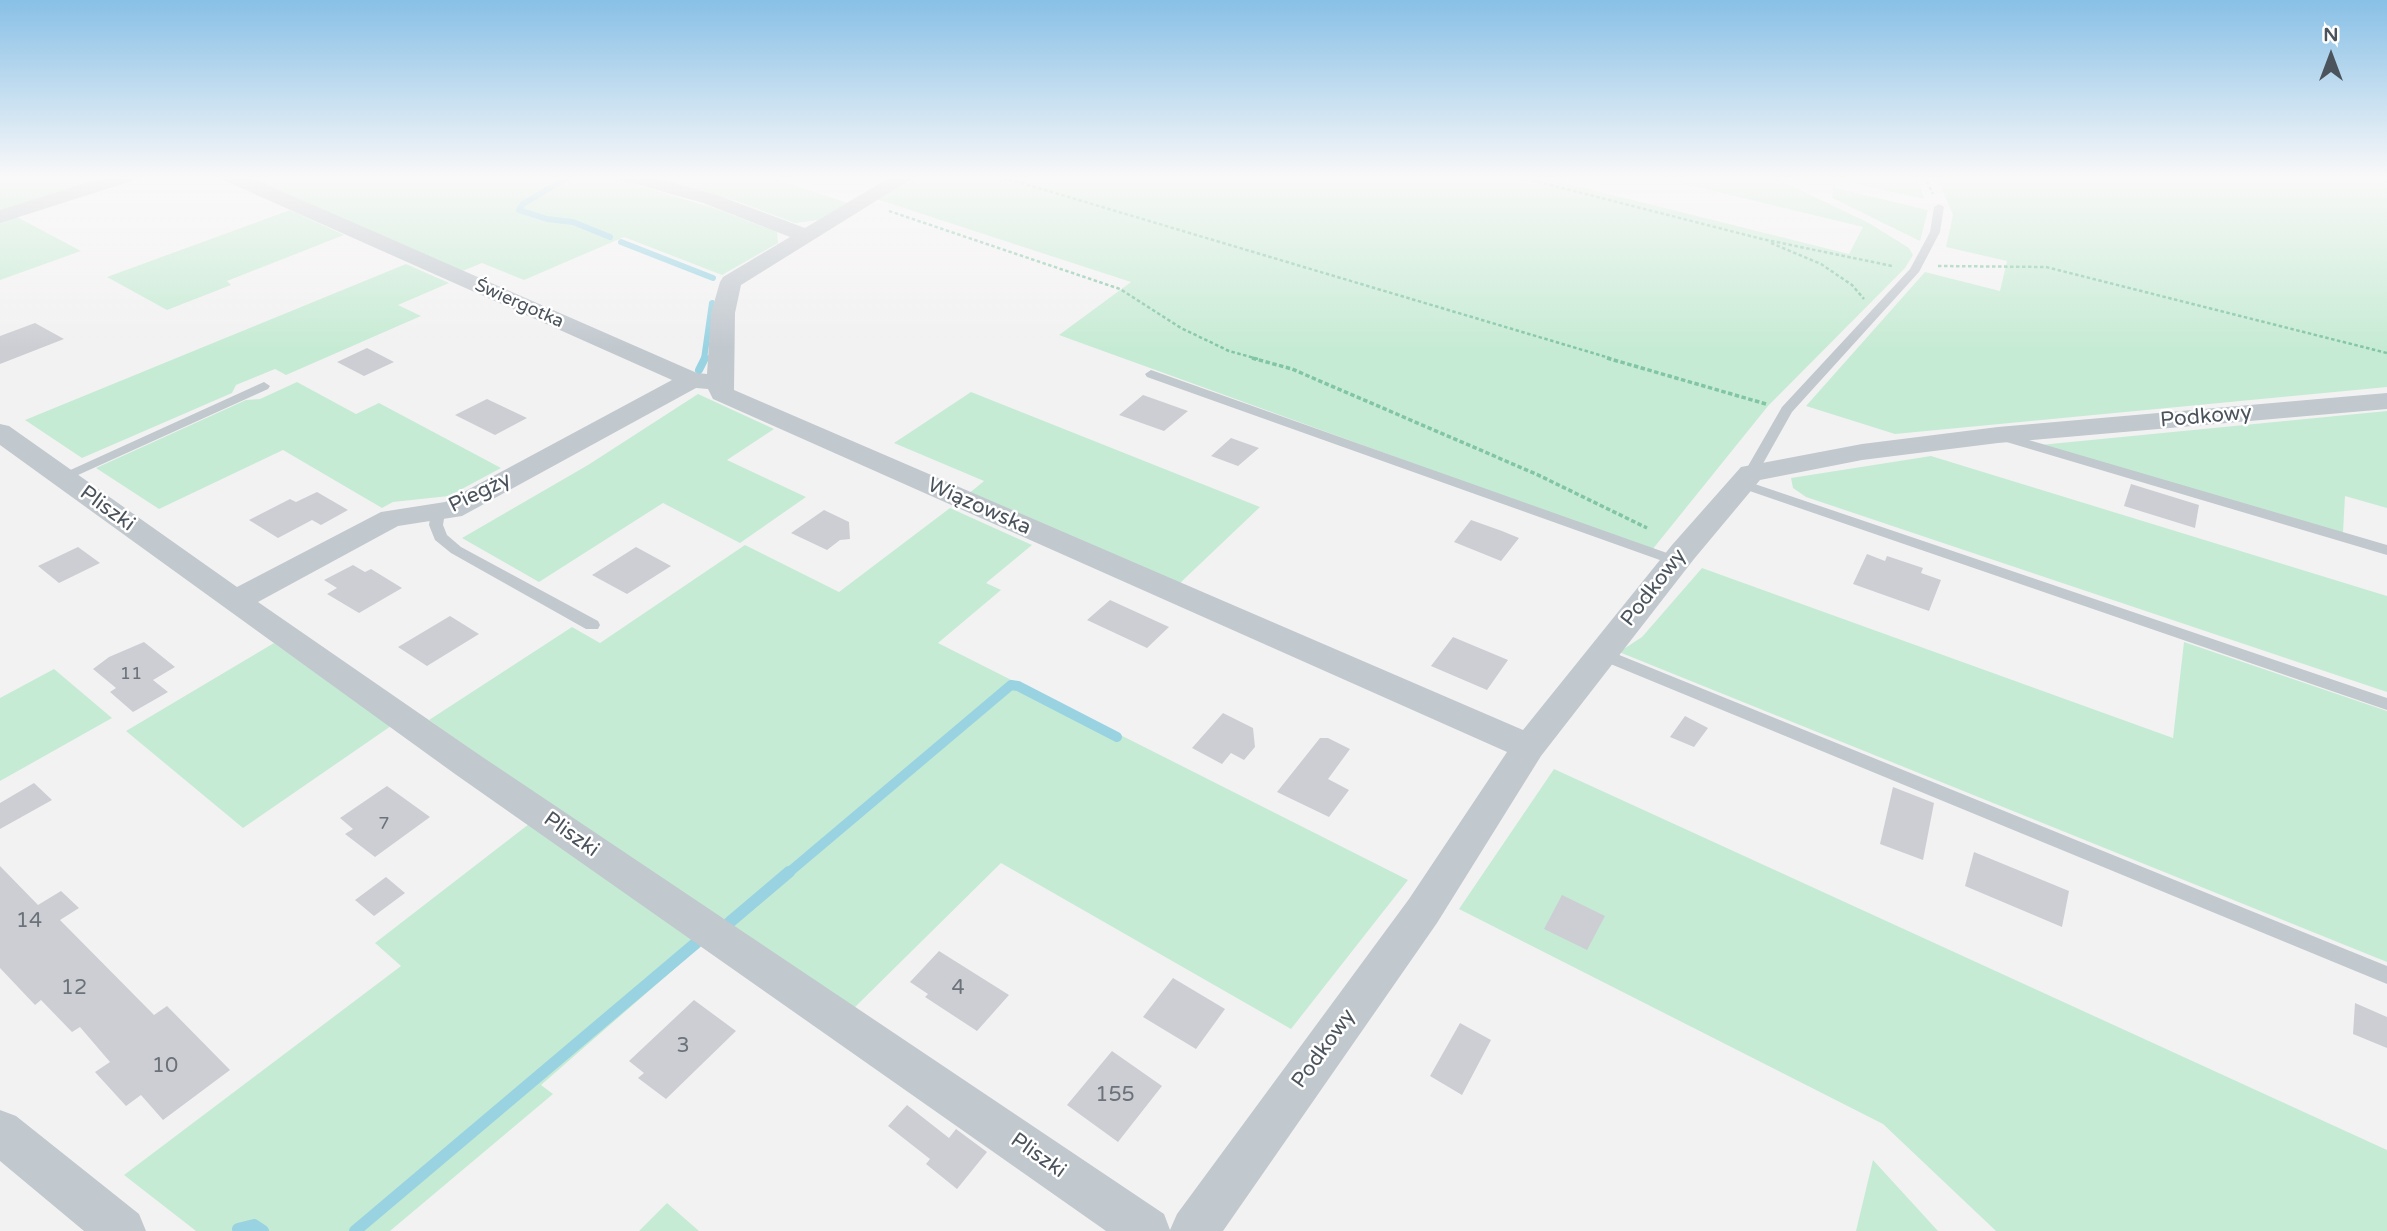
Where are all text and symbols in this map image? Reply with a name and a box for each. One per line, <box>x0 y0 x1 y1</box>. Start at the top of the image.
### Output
north arrow <box>2296 21 2366 91</box>
text: N <box>2323 24 2339 46</box>
street label: Świergotka <box>471 275 567 333</box>
street label: Podkowy <box>2159 400 2253 434</box>
street label: Piegży <box>445 467 515 519</box>
street label: Wiązowska <box>923 473 1035 541</box>
street label: Pliszki <box>75 481 139 537</box>
street label: Podkowy <box>1616 544 1692 632</box>
house number: 11 <box>120 663 142 685</box>
street label: Pliszki <box>539 807 603 863</box>
house number: 7 <box>378 813 390 835</box>
house number: 14 <box>16 908 42 934</box>
house number: 12 <box>61 975 87 1001</box>
house number: 4 <box>951 975 965 1001</box>
street label: Podkowy <box>1287 1005 1361 1093</box>
house number: 3 <box>676 1033 690 1059</box>
house number: 10 <box>152 1053 178 1079</box>
house number: 155 <box>1095 1082 1135 1108</box>
street label: Pliszki <box>1006 1128 1070 1184</box>

